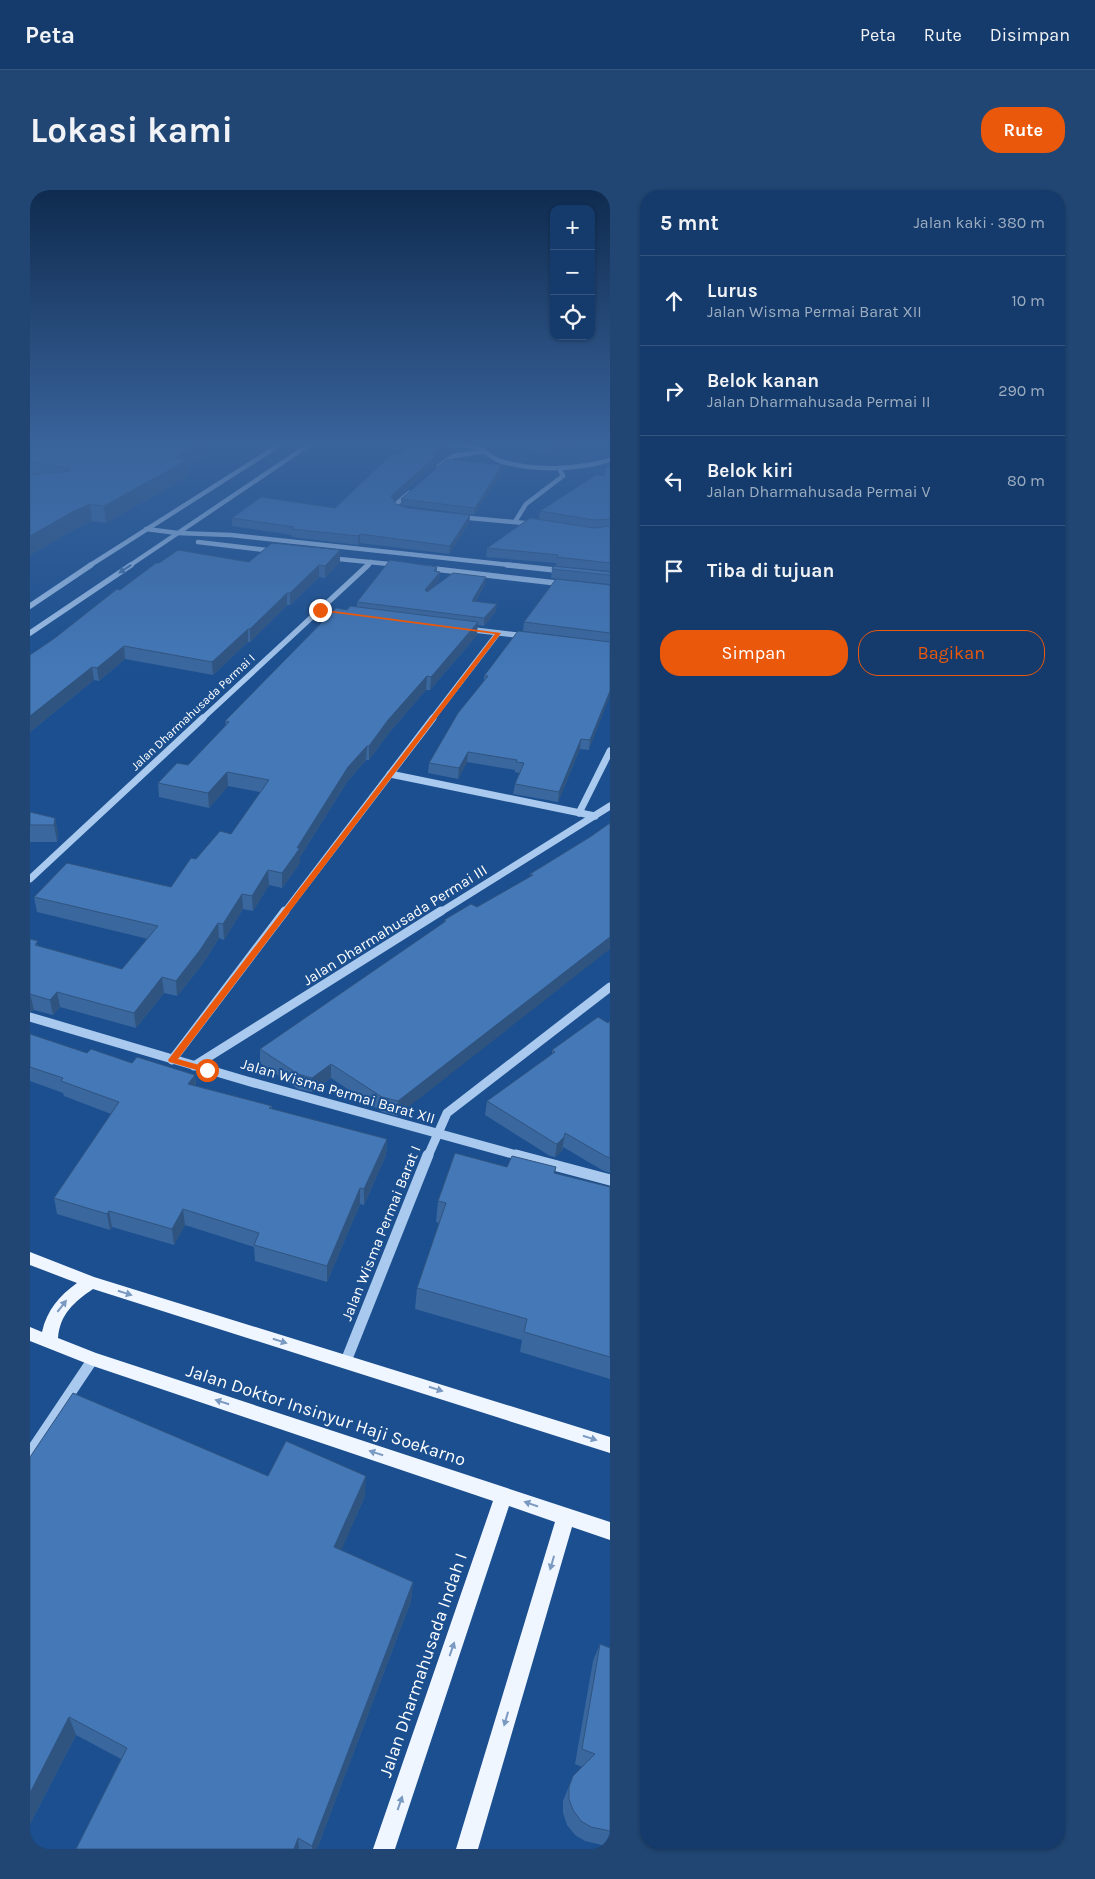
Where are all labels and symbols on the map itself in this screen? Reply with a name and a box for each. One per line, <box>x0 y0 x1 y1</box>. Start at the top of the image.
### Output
one-way arrow <box>118 564 132 574</box>
route end <box>309 599 332 622</box>
street label: Jalan Dharmahusada Permai I <box>128 651 258 773</box>
street label: Jalan Dharmahusada Permai III <box>300 861 490 989</box>
street label: Jalan Wisma Permai Barat XII <box>239 1055 437 1127</box>
route start <box>196 1059 219 1082</box>
street label: Jalan Wisma Permai Barat I <box>338 1143 424 1323</box>
one-way arrow <box>118 1289 133 1297</box>
one-way arrow <box>56 1300 67 1313</box>
one-way arrow <box>273 1337 288 1345</box>
street label: Jalan Doktor Insinyur Haji Soekarno <box>183 1359 469 1471</box>
one-way arrow <box>428 1386 443 1394</box>
one-way arrow <box>215 1397 230 1405</box>
one-way arrow <box>583 1435 598 1443</box>
one-way arrow <box>369 1448 384 1456</box>
one-way arrow <box>523 1500 538 1507</box>
street label: Jalan Dharmahusada Indah I <box>374 1550 472 1780</box>
one-way arrow <box>547 1555 555 1570</box>
one-way arrow <box>448 1641 456 1656</box>
one-way arrow <box>501 1711 509 1726</box>
one-way arrow <box>396 1795 404 1810</box>

